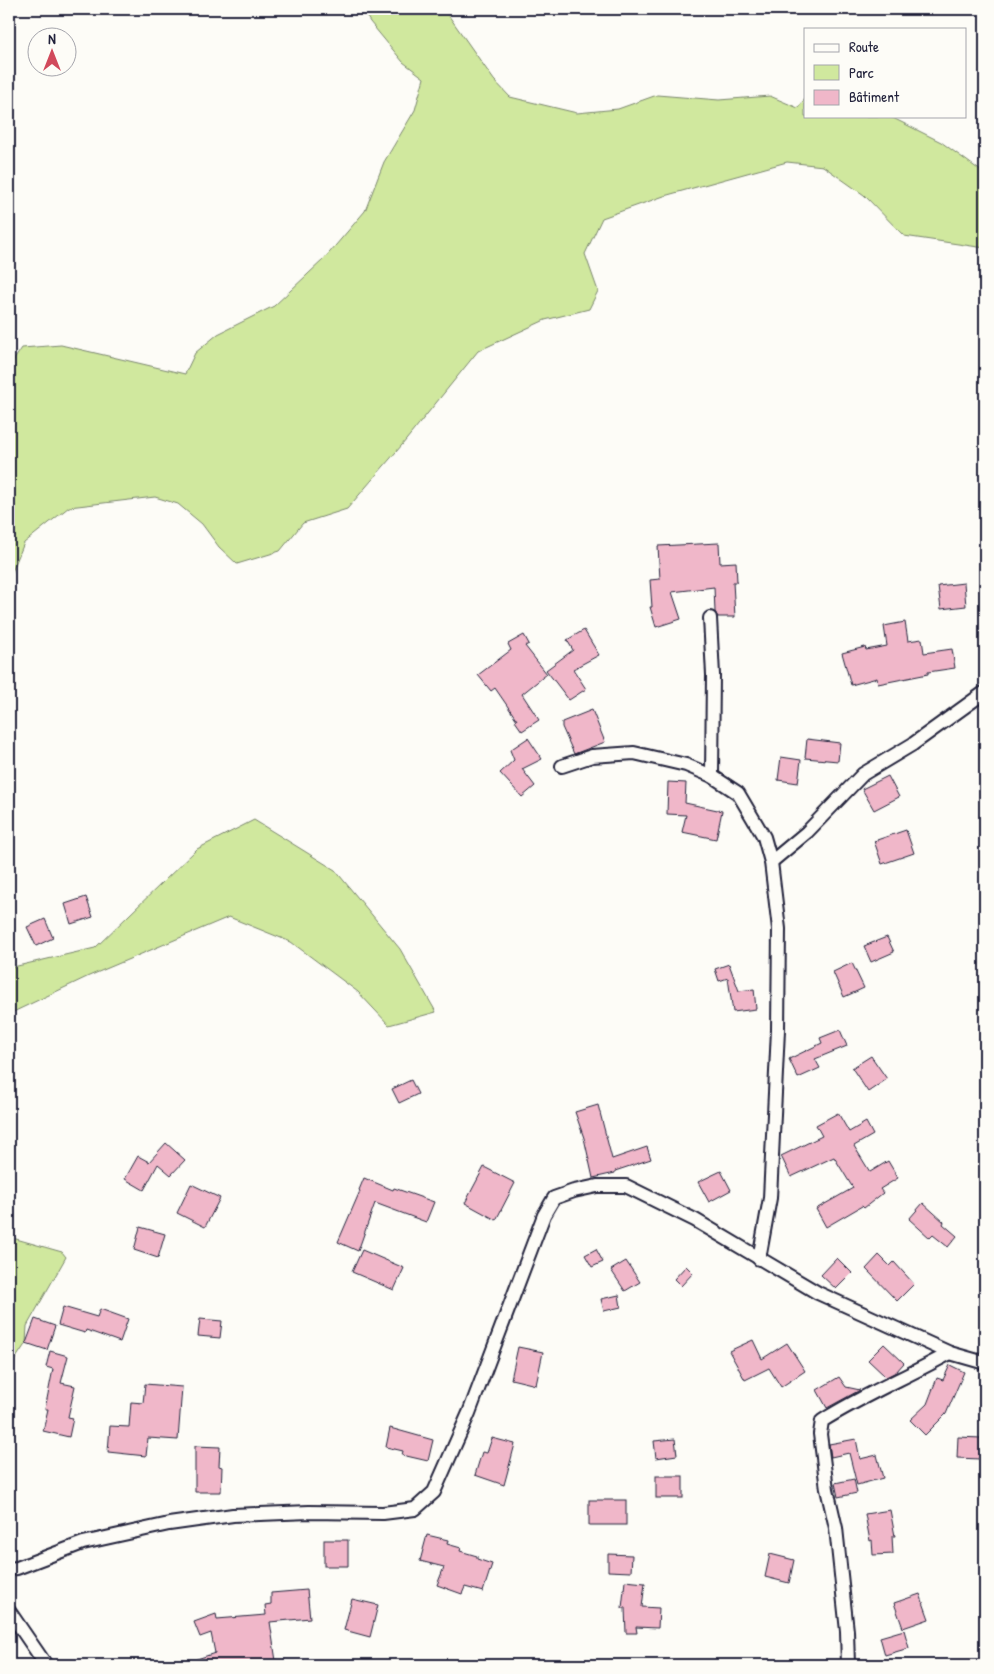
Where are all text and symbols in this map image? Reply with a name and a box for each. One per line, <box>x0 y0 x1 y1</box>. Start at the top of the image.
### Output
north arrow <box>28 28 78 78</box>
legend <box>804 28 966 118</box>
text: N <box>48 29 56 48</box>
text: Route <box>849 36 879 57</box>
text: Parc <box>849 62 874 83</box>
text: Bâtiment <box>849 86 900 107</box>

